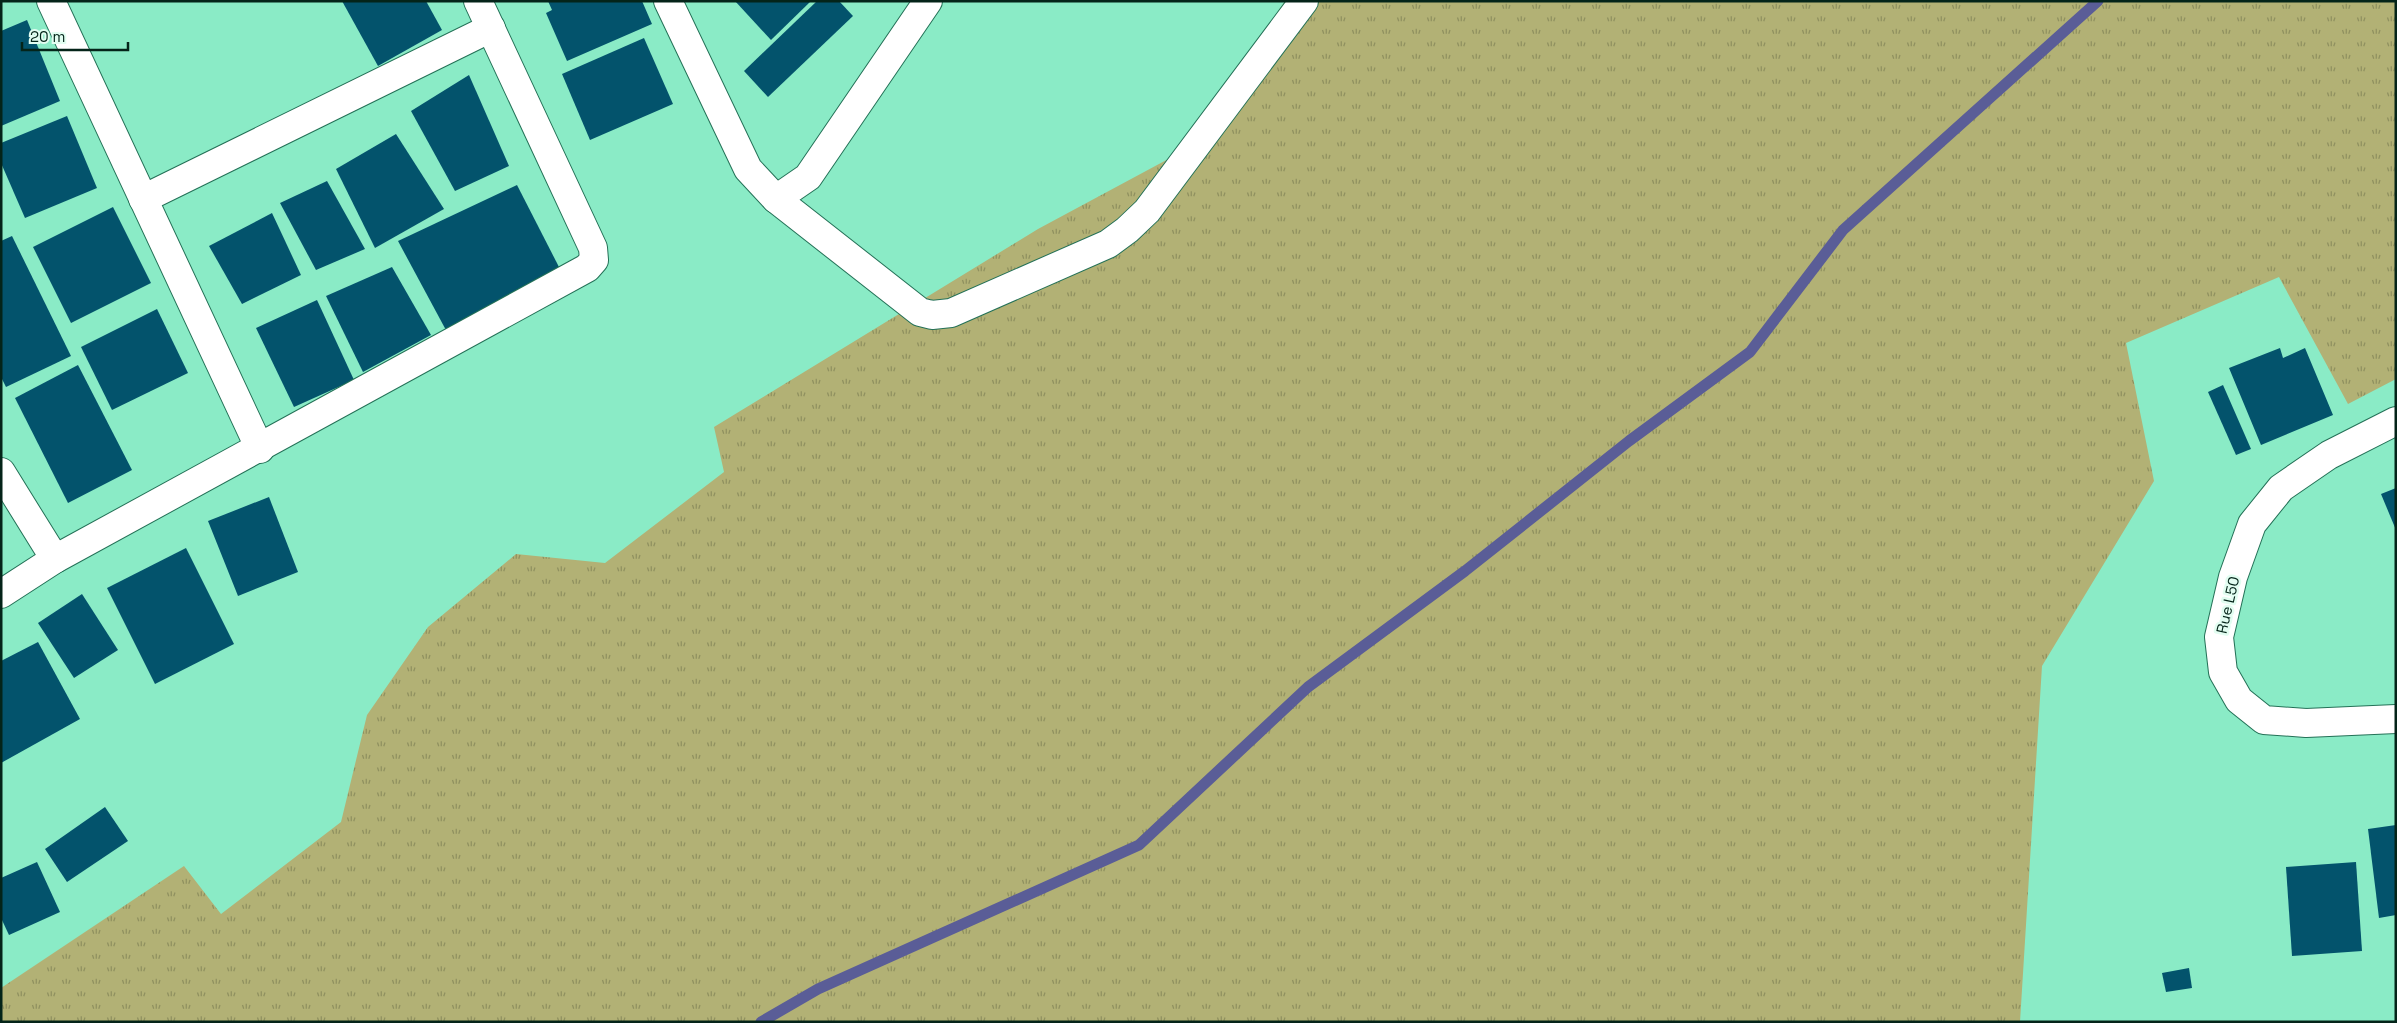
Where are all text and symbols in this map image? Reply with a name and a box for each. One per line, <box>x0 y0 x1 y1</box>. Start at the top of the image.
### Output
scale bar <box>22 20 129 52</box>
text: 20 m <box>30 27 65 46</box>
street label: Rue L50 <box>2212 574 2243 635</box>

